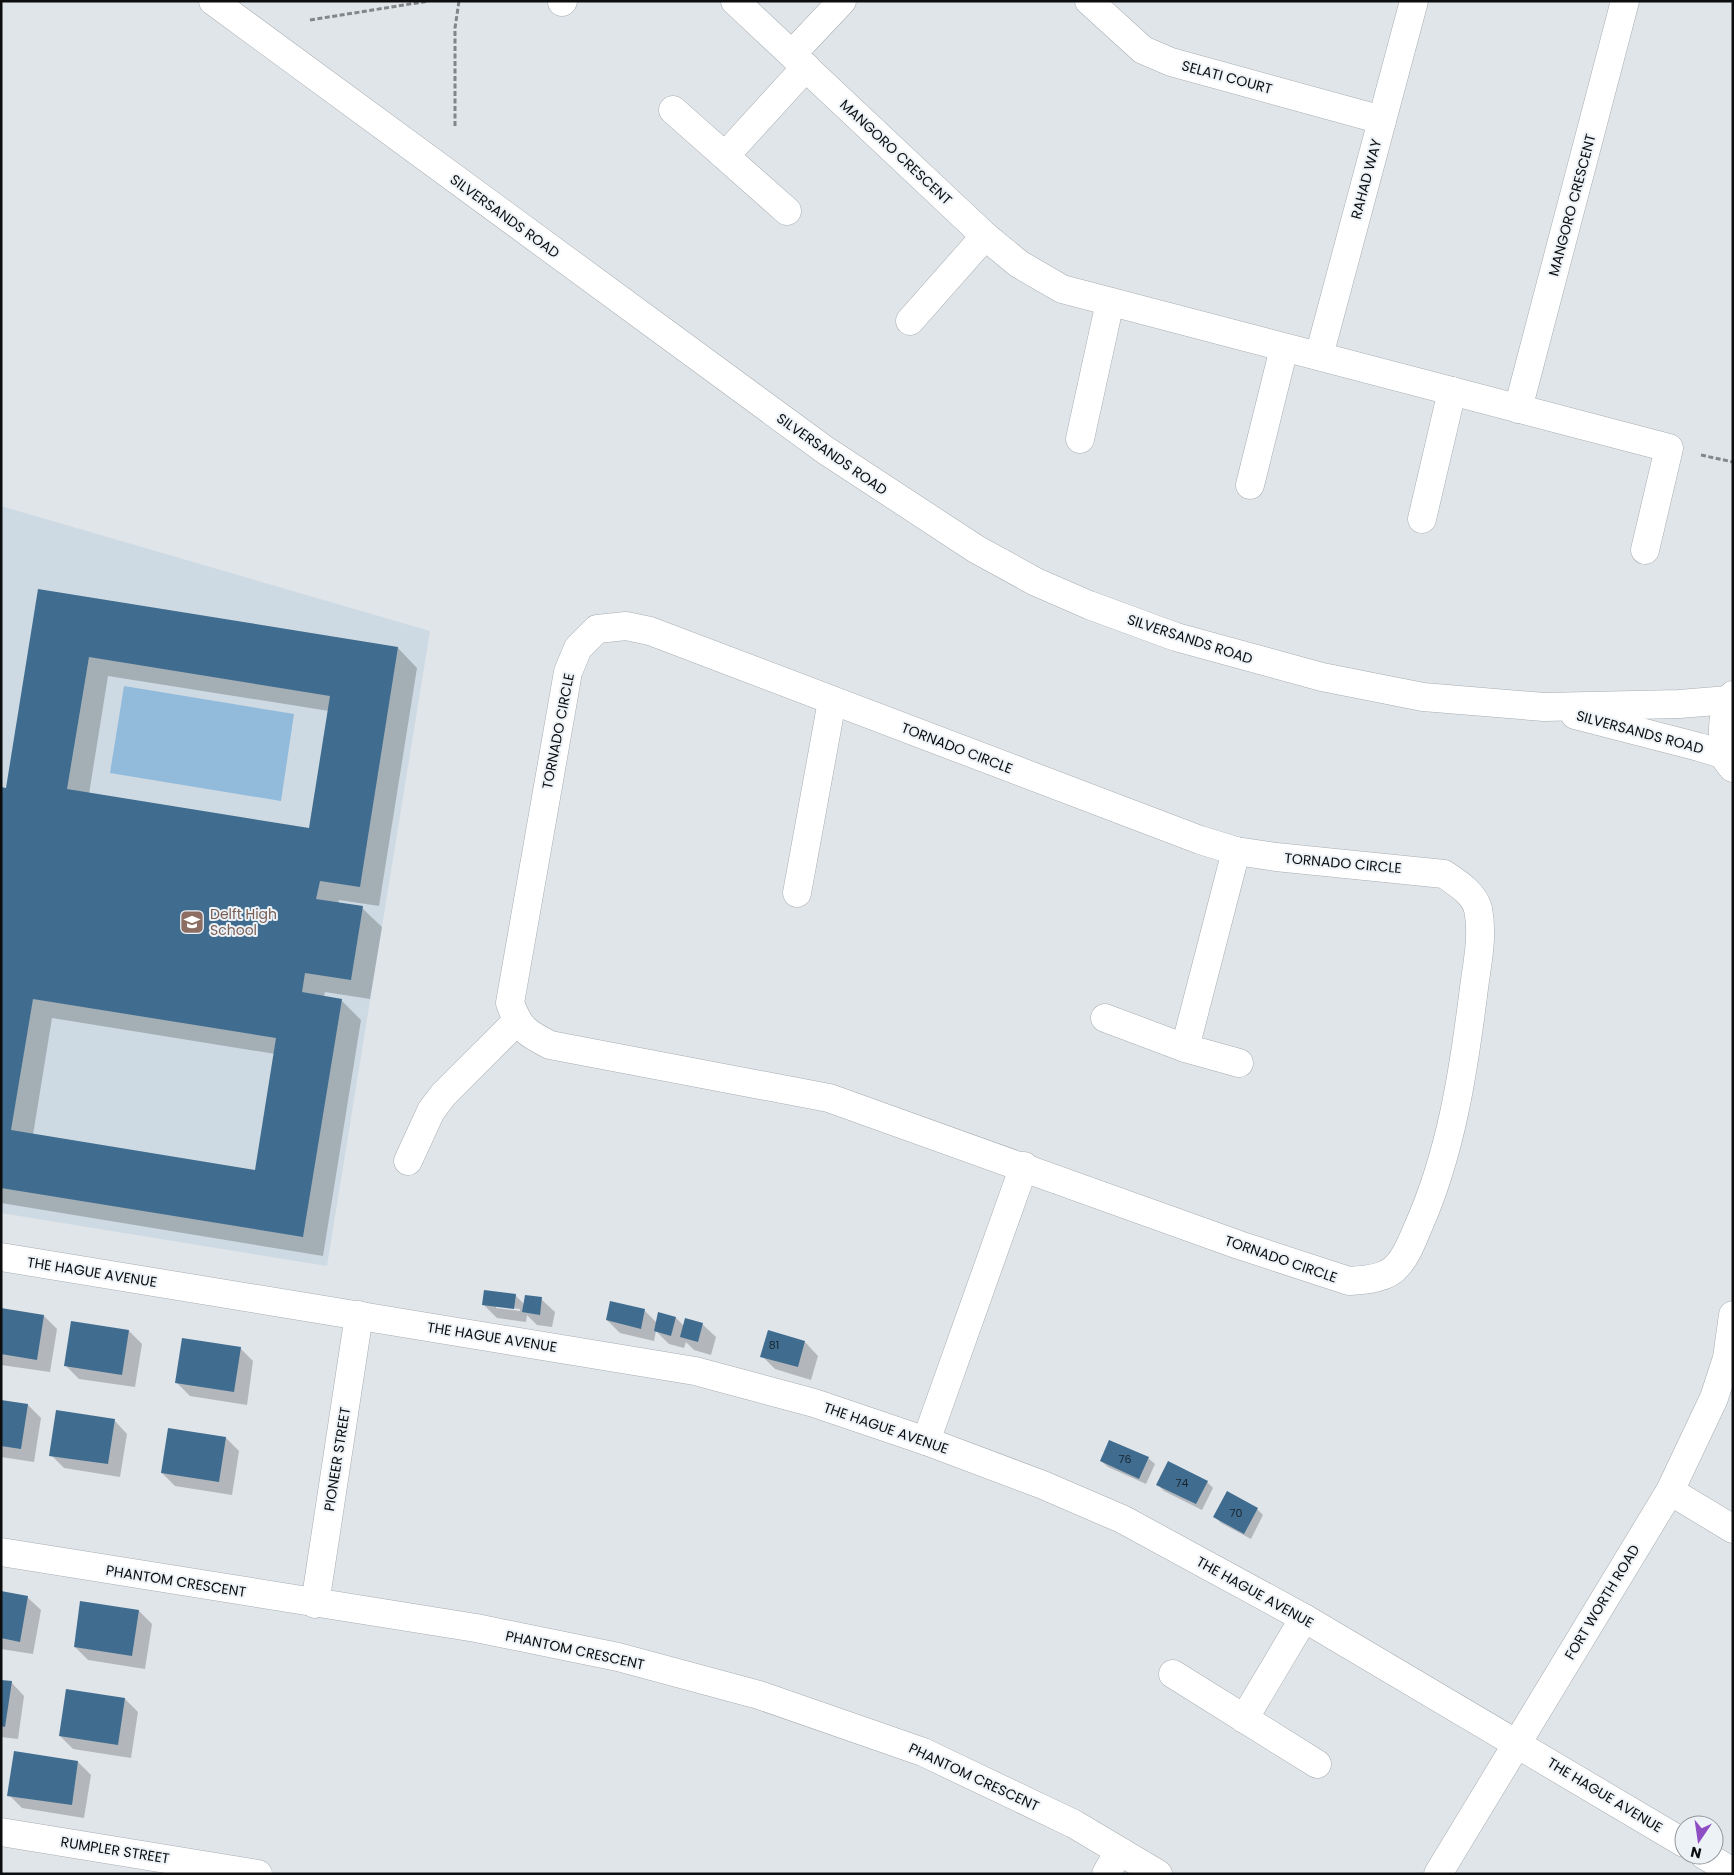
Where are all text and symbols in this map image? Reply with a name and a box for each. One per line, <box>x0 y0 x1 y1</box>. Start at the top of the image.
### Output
street label: SELATI COURT <box>1179 55 1275 99</box>
street label: MANGORO CRESCENT <box>836 95 957 210</box>
street label: MANGORO CRESCENT <box>1543 131 1601 278</box>
street label: RAHAD WAY <box>1346 137 1386 221</box>
street label: SILVERSANDS ROAD <box>446 169 564 263</box>
street label: SILVERSANDS ROAD <box>773 408 891 500</box>
street label: SILVERSANDS ROAD <box>1125 609 1256 669</box>
street label: TORNADO CIRCLE <box>537 671 579 791</box>
street label: SILVERSANDS ROAD <box>1574 705 1706 759</box>
street label: TORNADO CIRCLE <box>898 718 1016 778</box>
street label: TORNADO CIRCLE <box>1283 848 1403 878</box>
place label: Delft High School <box>210 904 277 940</box>
school or university icon: Delft High School <box>179 909 205 935</box>
street label: TORNADO CIRCLE <box>1222 1230 1340 1288</box>
street label: THE HAGUE AVENUE <box>26 1252 158 1292</box>
street label: THE HAGUE AVENUE <box>426 1317 558 1357</box>
house number: 81 <box>769 1337 779 1353</box>
street label: THE HAGUE AVENUE <box>821 1397 951 1459</box>
street label: PIONEER STREET <box>319 1405 355 1513</box>
house number: 76 <box>1119 1451 1132 1467</box>
house number: 74 <box>1176 1475 1189 1491</box>
house number: 70 <box>1230 1505 1243 1521</box>
street label: FORT WORTH ROAD <box>1560 1541 1644 1663</box>
street label: THE HAGUE AVENUE <box>1193 1551 1317 1633</box>
street label: PHANTOM CRESCENT <box>105 1560 248 1602</box>
street label: PHANTOM CRESCENT <box>504 1626 647 1675</box>
street label: PHANTOM CRESCENT <box>906 1738 1043 1816</box>
street label: THE HAGUE AVENUE <box>1544 1753 1666 1837</box>
north arrow <box>1674 1815 1724 1865</box>
street label: RUMPLER STREET <box>59 1832 171 1869</box>
text: N <box>1689 1842 1703 1864</box>

